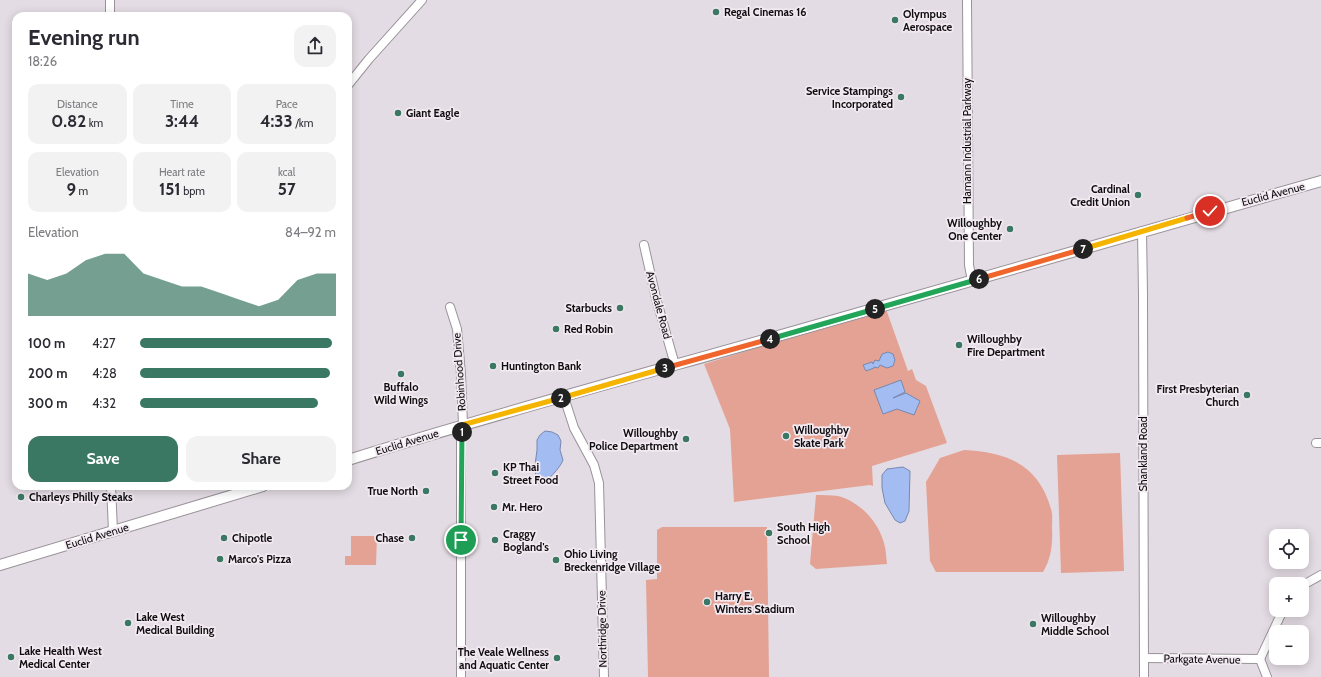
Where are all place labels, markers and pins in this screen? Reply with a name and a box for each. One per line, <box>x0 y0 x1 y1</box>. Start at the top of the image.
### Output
place label: Regal Cinemas 16 <box>724 5 806 19</box>
marker: Regal Cinemas 16 <box>711 7 721 17</box>
place label: Olympus Aerospace <box>903 7 953 34</box>
marker: Olympus Aerospace <box>890 15 900 25</box>
place label: Service Stampings Incorporated <box>806 84 893 111</box>
marker: Service Stampings Incorporated <box>896 92 906 102</box>
place label: Giant Eagle <box>406 106 460 120</box>
marker: Giant Eagle <box>393 108 403 118</box>
place label: Cardinal Credit Union <box>1070 182 1130 209</box>
marker: Cardinal Credit Union <box>1133 190 1143 200</box>
pin <box>1193 194 1227 228</box>
place label: Willoughby One Center <box>947 216 1002 243</box>
marker: Willoughby One Center <box>1005 224 1015 234</box>
pin: 7 <box>1073 239 1093 259</box>
pin: 6 <box>969 269 989 289</box>
pin: 5 <box>865 299 885 319</box>
place label: Starbucks <box>566 301 612 315</box>
marker: Starbucks <box>615 303 625 313</box>
place label: Red Robin <box>564 322 613 336</box>
marker: Red Robin <box>551 324 561 334</box>
pin: 4 <box>760 329 780 349</box>
place label: Willoughby Fire Department <box>967 332 1045 359</box>
marker: Willoughby Fire Department <box>954 340 964 350</box>
pin: 3 <box>655 358 675 378</box>
place label: Huntington Bank <box>501 359 582 373</box>
marker: Huntington Bank <box>488 361 498 371</box>
marker: Buffalo Wild Wings <box>396 369 406 379</box>
place label: Buffalo Wild Wings <box>374 380 428 407</box>
place label: First Presbyterian Church <box>1156 382 1239 409</box>
pin: 2 <box>551 388 571 408</box>
marker: First Presbyterian Church <box>1242 390 1252 400</box>
pin: 1 <box>452 422 472 442</box>
place label: Willoughby Skate Park <box>794 423 849 450</box>
place label: Willoughby Police Department <box>589 426 678 453</box>
marker: Willoughby Skate Park <box>781 431 791 441</box>
marker: Willoughby Police Department <box>681 434 691 444</box>
place label: KP Thai Street Food <box>503 460 558 487</box>
marker: KP Thai Street Food <box>490 468 500 478</box>
place label: True North <box>368 484 418 498</box>
marker: True North <box>421 486 431 496</box>
place label: Charleys Philly Steaks <box>29 490 133 504</box>
marker: Charleys Philly Steaks <box>16 492 26 502</box>
place label: Mr. Hero <box>502 500 543 514</box>
marker: Mr. Hero <box>489 502 499 512</box>
place label: South High School <box>777 520 830 547</box>
pin <box>444 523 478 557</box>
place label: Craggy Bogland's <box>503 527 549 554</box>
marker: South High School <box>764 528 774 538</box>
place label: Chipotle <box>232 531 273 545</box>
place label: Chase <box>375 531 404 545</box>
marker: Chipotle <box>219 533 229 543</box>
marker: Chase <box>407 533 417 543</box>
marker: Craggy Bogland's <box>490 535 500 545</box>
place label: Ohio Living Breckenridge Village <box>564 547 660 574</box>
place label: Marco's Pizza <box>228 552 292 566</box>
marker: Marco's Pizza <box>215 554 225 564</box>
marker: Ohio Living Breckenridge Village <box>551 555 561 565</box>
place label: Harry E. Winters Stadium <box>715 589 794 616</box>
marker: Harry E. Winters Stadium <box>702 597 712 607</box>
place label: Lake West Medical Building <box>136 610 215 637</box>
place label: Willoughby Middle School <box>1041 611 1109 638</box>
marker: Lake West Medical Building <box>123 618 133 628</box>
marker: Willoughby Middle School <box>1028 619 1038 629</box>
place label: Lake Health West Medical Center <box>19 644 102 671</box>
place label: The Veale Wellness and Aquatic Center <box>458 645 549 672</box>
marker: Lake Health West Medical Center <box>6 652 16 662</box>
marker: The Veale Wellness and Aquatic Center <box>552 653 562 663</box>

